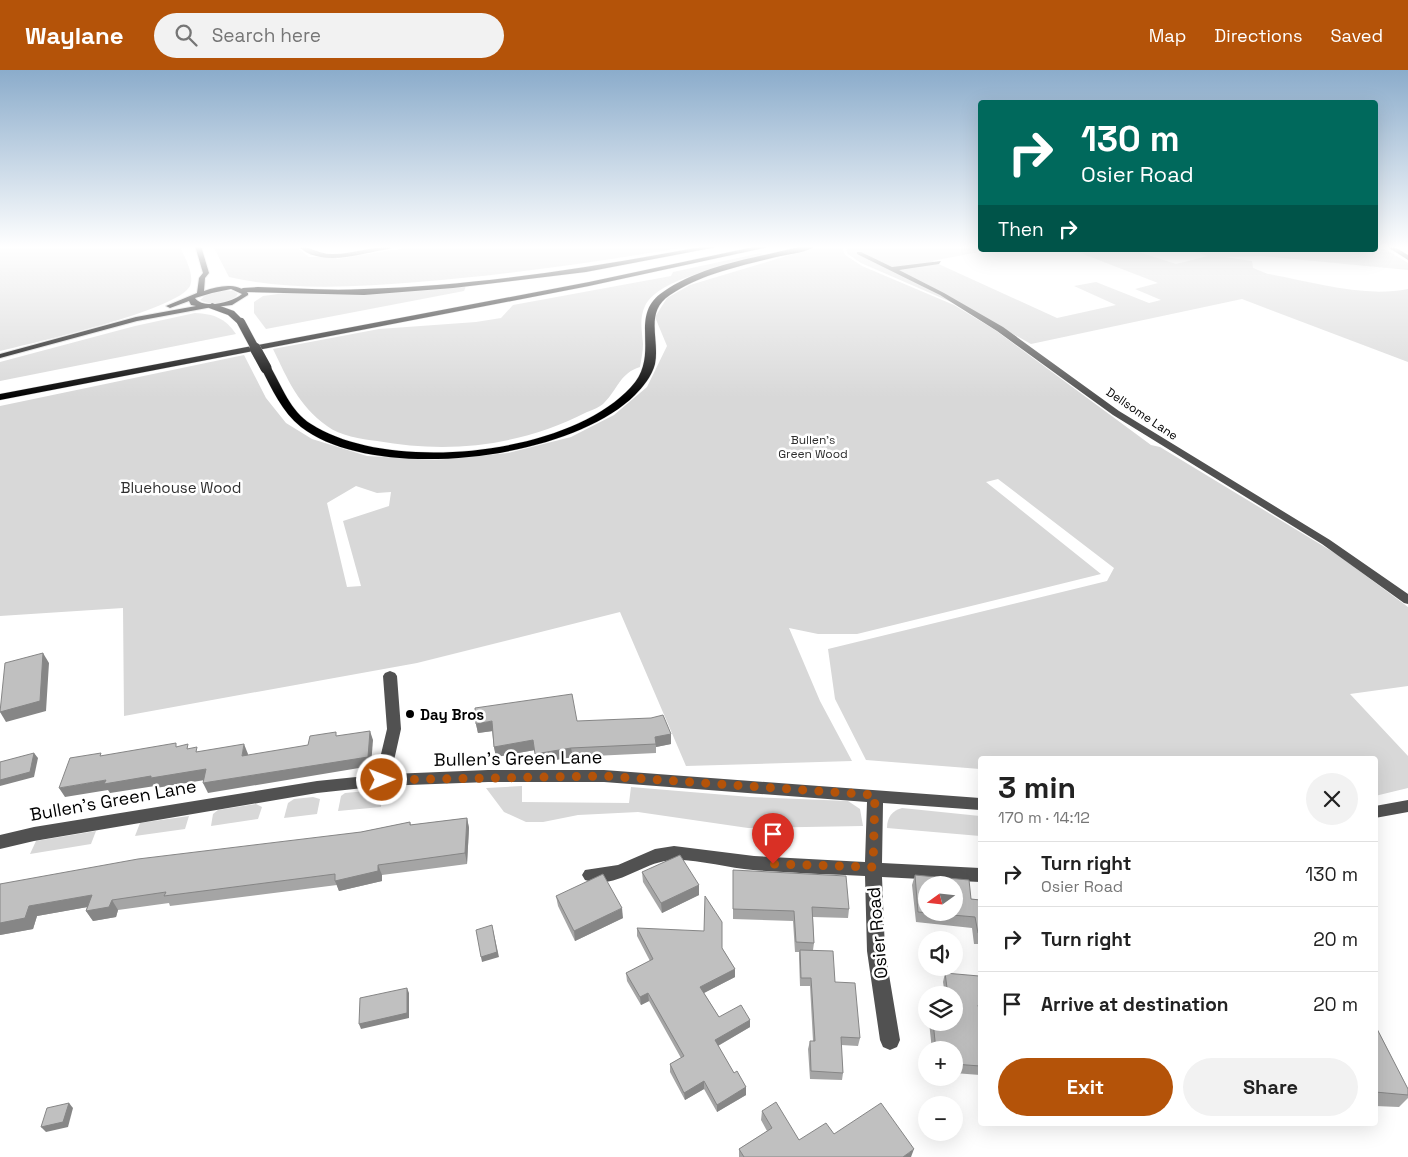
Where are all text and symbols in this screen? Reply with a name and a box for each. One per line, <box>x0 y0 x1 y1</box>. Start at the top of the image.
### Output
search box <box>154 13 504 58</box>
text: Waylane <box>25 20 124 51</box>
icon: search <box>172 21 200 49</box>
text: Search here <box>212 23 321 48</box>
text: Map <box>1149 24 1186 47</box>
text: Directions <box>1214 24 1303 47</box>
text: Saved <box>1331 24 1383 47</box>
text: 130 m <box>1081 117 1180 161</box>
icon: right <box>998 120 1063 185</box>
text: Osier Road <box>1081 160 1194 188</box>
icon: right <box>1054 215 1082 243</box>
text: Then <box>998 217 1044 242</box>
street label: Dellsome Lane <box>1103 384 1181 444</box>
park label: Bullen's Green Wood <box>778 432 848 462</box>
park label: Bluehouse Wood <box>121 478 241 497</box>
place label: Day Bros <box>420 705 484 724</box>
marker: Day Bros <box>404 708 416 720</box>
street label: Bullen's Green Lane <box>433 745 603 771</box>
position arrow <box>355 753 407 805</box>
text: 3 min <box>998 768 1076 807</box>
button: close <box>1306 773 1358 825</box>
street label: Bullen's Green Lane <box>28 774 198 826</box>
text: 170 m · 14:12 <box>998 807 1090 828</box>
pin <box>752 813 794 864</box>
icon: arrive <box>759 820 787 848</box>
text: Turn right <box>1041 851 1131 876</box>
icon: right <box>998 860 1026 888</box>
text: 130 m <box>1305 862 1358 887</box>
north arrow <box>918 876 962 921</box>
map controls <box>918 876 963 1141</box>
text: Osier Road <box>1041 876 1123 897</box>
street label: Osier Road <box>862 886 892 980</box>
icon: right <box>998 925 1026 953</box>
text: Turn right <box>1041 927 1131 952</box>
text: 20 m <box>1313 927 1358 952</box>
button: sound <box>918 931 963 976</box>
button: layers <box>918 986 963 1031</box>
icon: arrive <box>998 990 1026 1018</box>
text: Arrive at destination <box>1041 992 1229 1017</box>
text: 20 m <box>1313 992 1358 1017</box>
button: + <box>918 1041 963 1086</box>
button: Exit <box>998 1058 1173 1116</box>
button: Share <box>1183 1058 1358 1116</box>
button: − <box>918 1096 963 1141</box>

